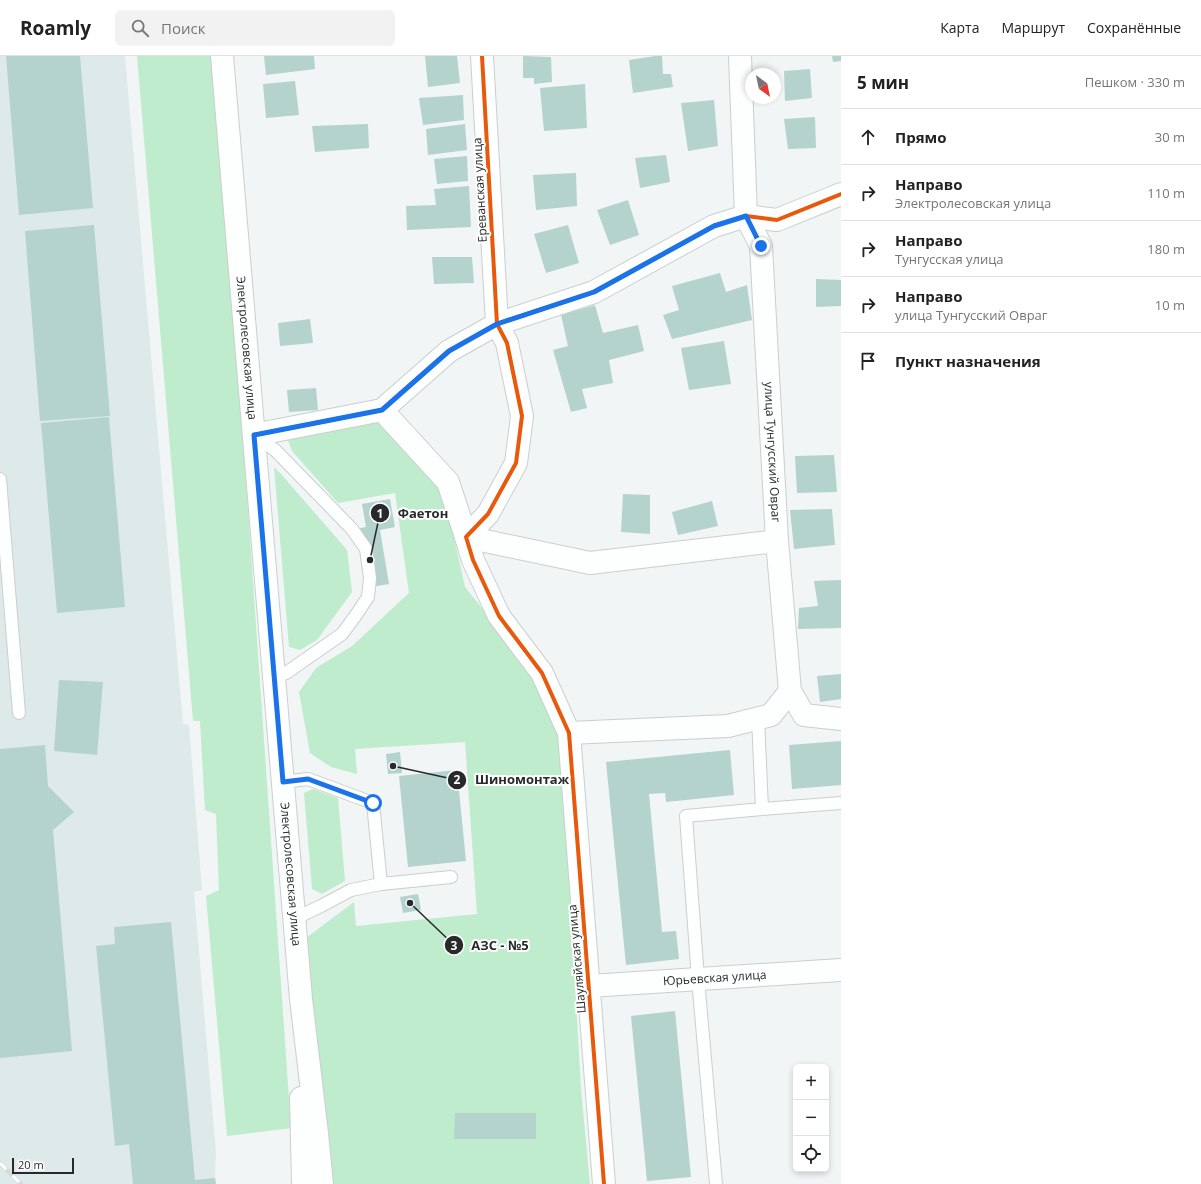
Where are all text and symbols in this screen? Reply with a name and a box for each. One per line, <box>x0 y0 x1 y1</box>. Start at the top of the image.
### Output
search box <box>115 10 395 46</box>
text: Roamly <box>20 15 91 41</box>
icon: search <box>129 17 151 39</box>
text: Поиск <box>161 18 205 38</box>
text: Карта <box>940 18 979 37</box>
text: Маршрут <box>1001 18 1065 37</box>
text: Сохранённые <box>1087 18 1181 37</box>
north arrow <box>745 68 781 104</box>
text: 5 мин <box>857 71 909 94</box>
text: Пешком · 330 m <box>1085 73 1185 91</box>
icon: ahead <box>857 126 879 148</box>
text: Прямо <box>895 127 947 147</box>
text: 30 m <box>1155 128 1185 146</box>
street label: Ереванская улица <box>468 137 491 243</box>
text: Направо <box>895 174 963 194</box>
icon: right <box>857 182 879 204</box>
text: 110 m <box>1147 184 1185 202</box>
text: Электролесовская улица <box>895 194 1051 212</box>
text: Направо <box>895 230 963 250</box>
route end <box>752 237 770 255</box>
icon: right <box>857 238 879 260</box>
text: 180 m <box>1147 240 1185 258</box>
text: Тунгусская улица <box>895 250 1004 268</box>
street label: Электролесовская улица <box>232 275 261 421</box>
text: Направо <box>895 286 963 306</box>
icon: right <box>857 294 879 316</box>
text: 10 m <box>1155 296 1185 314</box>
text: улица Тунгусский Овраг <box>895 306 1047 324</box>
icon: arrive <box>857 350 879 372</box>
text: Пункт назначения <box>895 351 1041 371</box>
street label: улица Тунгусский Овраг <box>760 381 785 523</box>
callout: Фаетон <box>370 501 457 526</box>
text: Фаетон <box>398 504 448 522</box>
text: 1 <box>377 505 383 522</box>
callout: Шиномонтаж <box>447 767 577 792</box>
text: Шиномонтаж <box>475 770 570 788</box>
text: 2 <box>454 771 461 788</box>
route start <box>364 794 382 812</box>
street label: Электролесовская улица <box>277 802 306 947</box>
street label: Шауляйская улица <box>563 904 590 1014</box>
callout: АЗС - №5 <box>444 933 537 958</box>
text: АЗС - №5 <box>471 936 529 954</box>
text: 3 <box>451 937 458 954</box>
street label: Юрьевская улица <box>662 966 767 989</box>
map controls <box>793 1064 829 1172</box>
button: + <box>793 1064 829 1100</box>
button: − <box>793 1100 829 1136</box>
button: locate <box>793 1136 829 1172</box>
scale bar <box>12 1156 74 1175</box>
text: 20 m <box>18 1157 44 1172</box>

